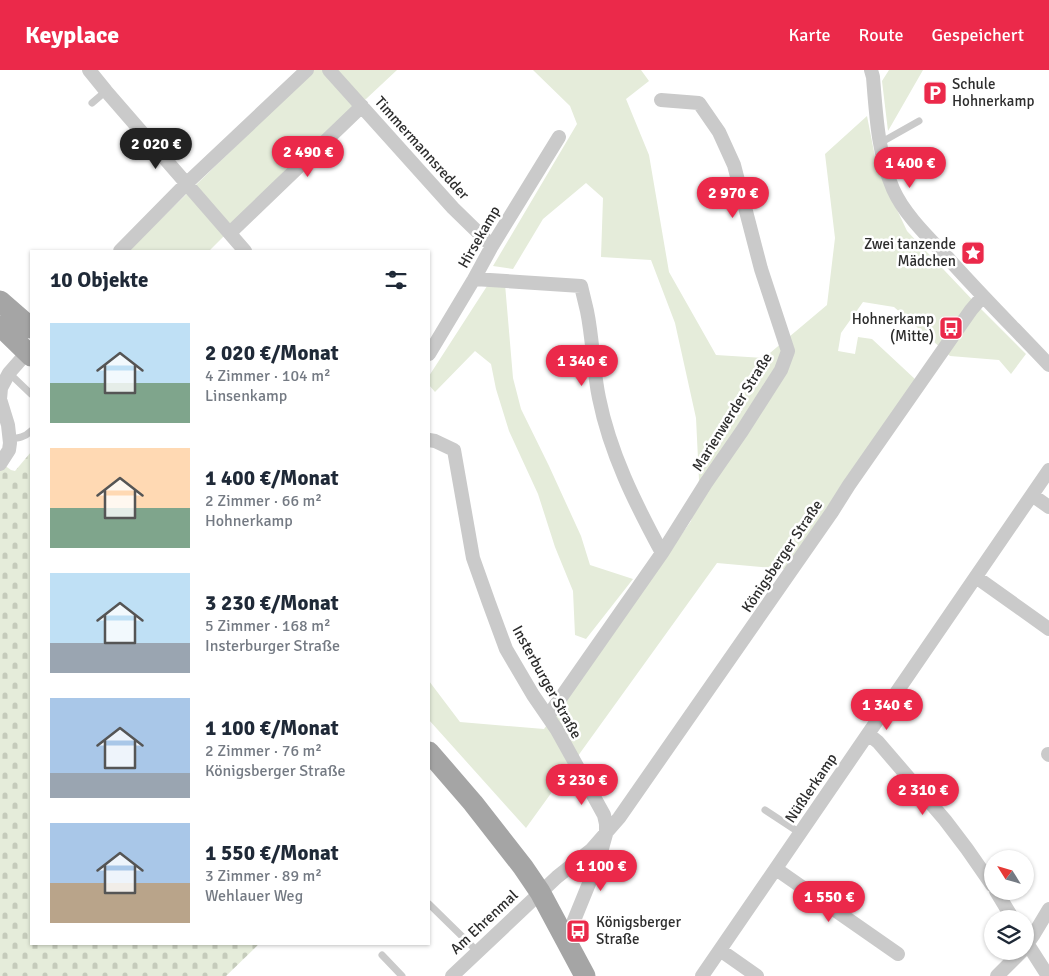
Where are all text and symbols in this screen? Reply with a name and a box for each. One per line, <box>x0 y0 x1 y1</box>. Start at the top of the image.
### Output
text: Keyplace <box>25 20 119 50</box>
text: Karte <box>789 24 831 46</box>
text: Route <box>859 24 904 46</box>
text: Gespeichert <box>932 24 1024 46</box>
place label: Schule Hohnerkamp <box>952 75 1034 110</box>
parking icon: Schule Hohnerkamp <box>922 80 948 106</box>
street label: Timmermannsredder <box>371 93 473 204</box>
pin: 2 020 € <box>110 128 202 170</box>
text: 2 020 € <box>131 134 181 154</box>
pin: 2 490 € <box>262 136 354 178</box>
text: 2 490 € <box>283 142 333 162</box>
pin: 1 400 € <box>864 146 956 189</box>
text: 1 400 € <box>885 153 935 173</box>
pin: 2 970 € <box>687 176 779 219</box>
text: 2 970 € <box>708 183 758 203</box>
street label: Hirsekamp <box>454 203 504 271</box>
place label: Zwei tanzende Mädchen <box>864 235 956 270</box>
place icon: Zwei tanzende Mädchen <box>960 240 986 266</box>
icon: filters <box>382 266 410 294</box>
text: 10 Objekte <box>50 267 148 293</box>
place label: Hohnerkamp (Mitte) <box>852 310 934 345</box>
bus stop icon: Hohnerkamp (Mitte) <box>938 315 964 341</box>
text: 2 020 €/Monat <box>205 340 339 366</box>
icon: home <box>90 343 150 403</box>
pin: 1 340 € <box>536 344 628 387</box>
street label: Marienwerder Straße <box>688 349 776 475</box>
text: 1 340 € <box>557 351 607 371</box>
text: 4 Zimmer · 104 m² <box>205 366 331 386</box>
text: Linsenkamp <box>205 386 287 406</box>
text: 1 400 €/Monat <box>205 465 339 491</box>
icon: home <box>90 468 150 528</box>
text: 2 Zimmer · 66 m² <box>205 491 322 511</box>
street label: Königsberger Straße <box>738 496 826 616</box>
text: Hohnerkamp <box>205 511 293 531</box>
text: 3 230 €/Monat <box>205 590 339 616</box>
icon: home <box>90 593 150 653</box>
text: 5 Zimmer · 168 m² <box>205 616 331 636</box>
street label: Insterburger Straße <box>508 622 586 742</box>
text: Insterburger Straße <box>205 636 340 656</box>
pin: 1 340 € <box>841 688 933 731</box>
text: 1 340 € <box>862 695 912 715</box>
text: 1 100 €/Monat <box>205 715 339 741</box>
icon: home <box>90 718 150 778</box>
text: 2 Zimmer · 76 m² <box>205 741 322 761</box>
street label: Nüßlerkamp <box>781 750 841 826</box>
text: Königsberger Straße <box>205 761 346 781</box>
pin: 3 230 € <box>536 764 628 806</box>
text: 3 230 € <box>557 770 607 790</box>
pin: 2 310 € <box>877 774 969 816</box>
text: 2 310 € <box>898 780 948 800</box>
text: 1 550 €/Monat <box>205 840 339 866</box>
icon: home <box>90 843 150 903</box>
pin: 1 100 € <box>555 850 647 892</box>
north arrow <box>984 850 1034 900</box>
map controls <box>984 850 1034 960</box>
text: 1 100 € <box>576 856 626 876</box>
text: 3 Zimmer · 89 m² <box>205 866 322 886</box>
pin: 1 550 € <box>783 880 875 923</box>
text: Wehlauer Weg <box>205 886 303 906</box>
street label: Am Ehrenmal <box>446 886 522 958</box>
text: 1 550 € <box>804 887 854 907</box>
button: layers <box>984 910 1034 960</box>
place label: Königsberger Straße <box>596 913 681 948</box>
bus stop icon: Königsberger Straße <box>565 918 591 944</box>

